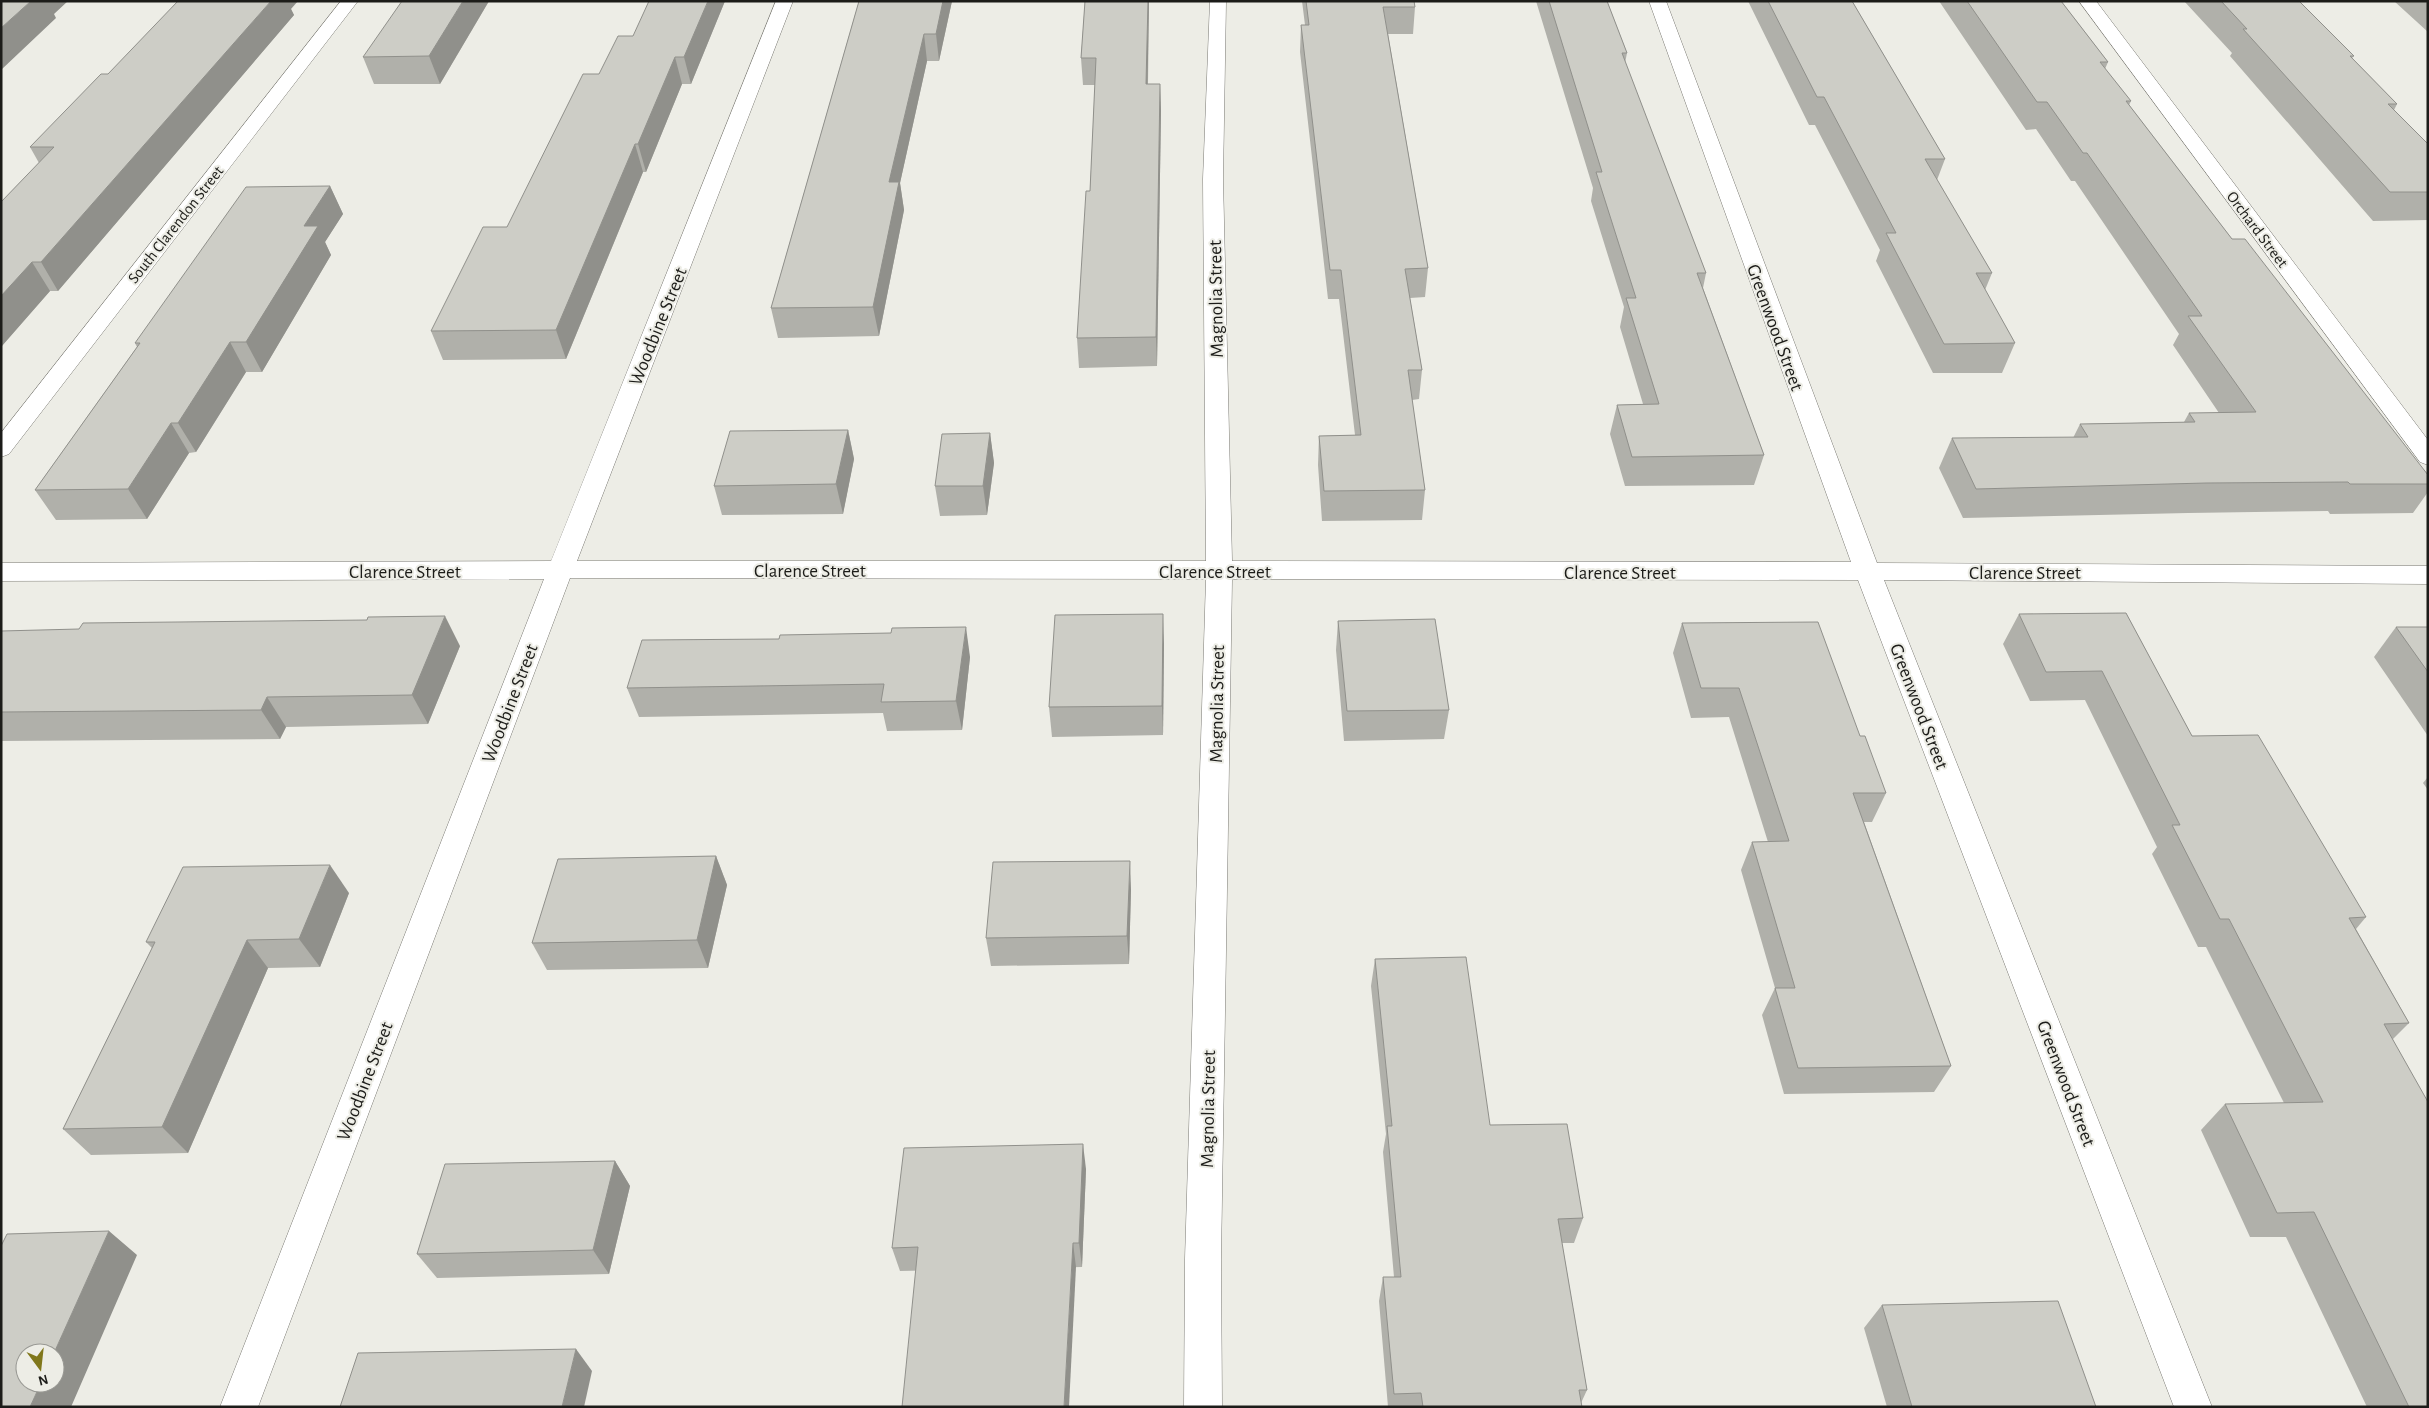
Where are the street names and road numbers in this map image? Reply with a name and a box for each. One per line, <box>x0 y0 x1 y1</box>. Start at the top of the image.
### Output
street label: South Clarendon Street <box>125 163 226 286</box>
street label: Orchard Street <box>2223 189 2291 271</box>
street label: Magnolia Street <box>1206 240 1227 358</box>
street label: Greenwood Street <box>1743 262 1806 393</box>
street label: Woodbine Street <box>626 265 691 388</box>
street label: Clarence Street <box>754 562 866 581</box>
street label: Clarence Street <box>349 563 461 582</box>
street label: Clarence Street <box>1159 563 1271 582</box>
street label: Clarence Street <box>1564 564 1676 583</box>
street label: Clarence Street <box>1969 564 2081 583</box>
street label: Greenwood Street <box>1886 641 1951 772</box>
street label: Woodbine Street <box>479 642 542 765</box>
street label: Magnolia Street <box>1207 645 1228 763</box>
street label: Greenwood Street <box>2033 1018 2098 1149</box>
street label: Woodbine Street <box>334 1020 397 1143</box>
street label: Magnolia Street <box>1198 1050 1219 1168</box>

